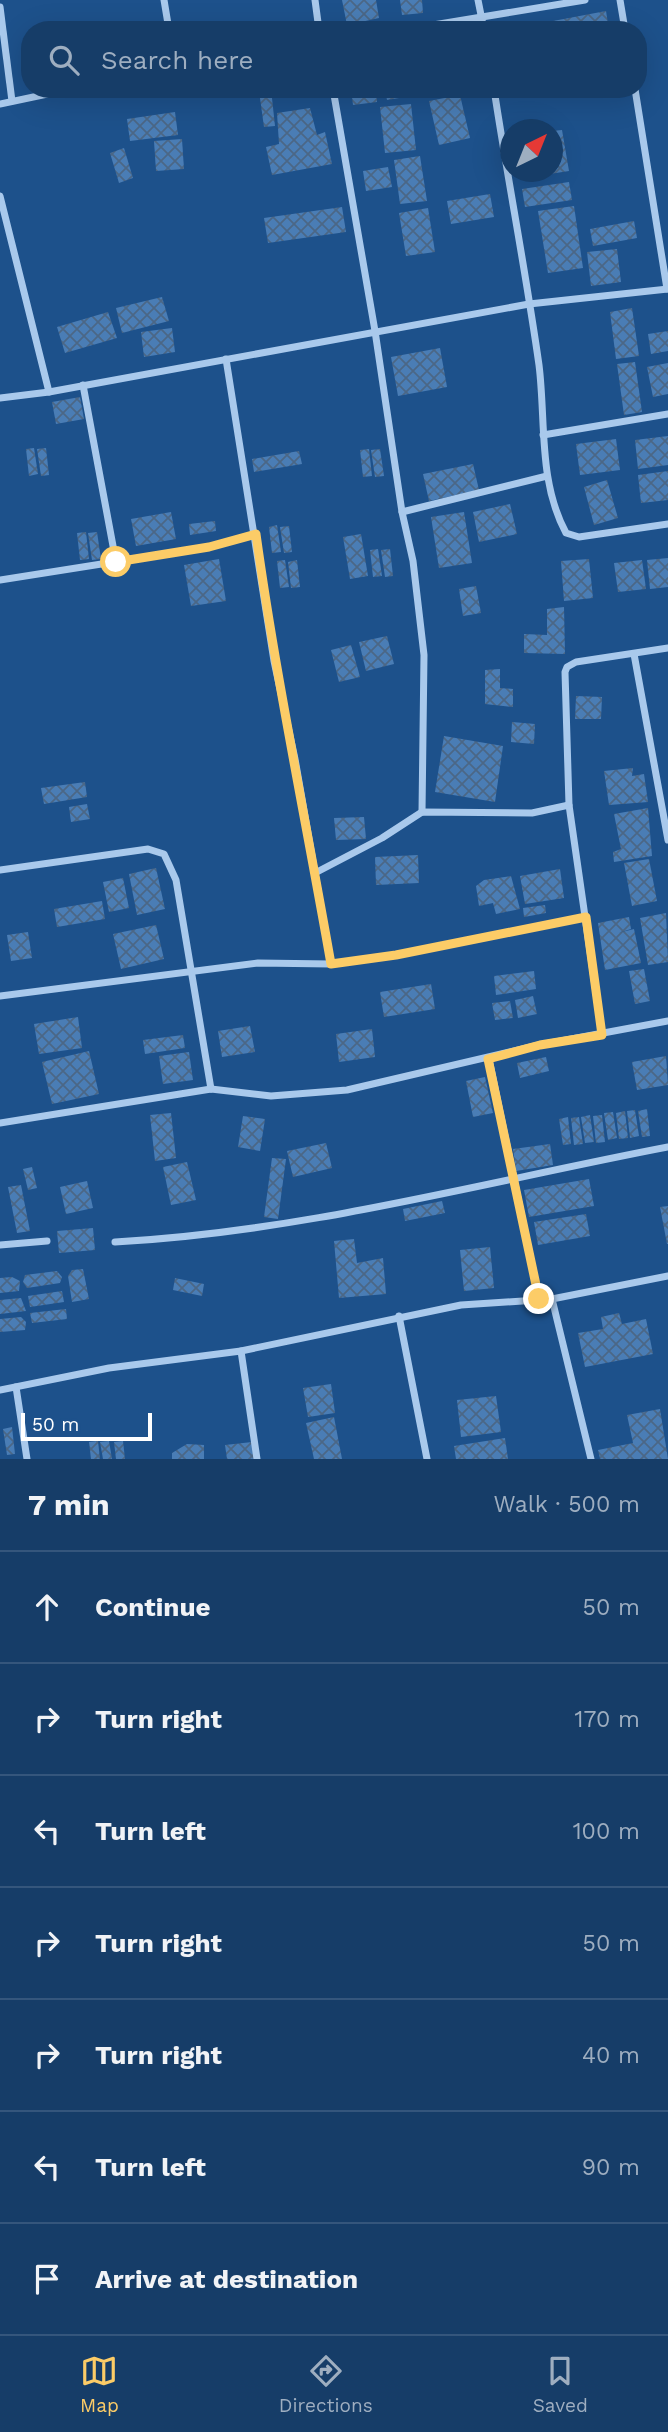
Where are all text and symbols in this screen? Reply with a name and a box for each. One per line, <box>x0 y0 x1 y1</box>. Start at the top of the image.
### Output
search box <box>21 21 647 98</box>
icon: search <box>45 41 83 79</box>
text: Search here <box>101 45 253 75</box>
north arrow <box>500 119 563 182</box>
route start <box>100 546 131 577</box>
route end <box>523 1283 554 1314</box>
scale bar <box>21 1410 152 1442</box>
text: 50 m <box>32 1413 79 1436</box>
text: 7 min <box>28 1487 110 1522</box>
text: Walk · 500 m <box>494 1491 640 1518</box>
icon: ahead <box>28 1588 66 1626</box>
text: Continue <box>95 1592 211 1622</box>
text: 50 m <box>583 1594 640 1621</box>
icon: right <box>28 1700 66 1738</box>
text: Turn right <box>95 1704 222 1734</box>
text: 170 m <box>575 1706 640 1733</box>
icon: left <box>28 1812 66 1850</box>
text: Turn left <box>95 1816 206 1846</box>
text: 100 m <box>573 1818 640 1845</box>
icon: right <box>28 1924 66 1962</box>
text: Turn right <box>95 1928 222 1958</box>
text: 50 m <box>583 1930 640 1957</box>
icon: right <box>28 2036 66 2074</box>
text: Turn right <box>95 2040 222 2070</box>
text: 40 m <box>582 2042 640 2069</box>
icon: left <box>28 2148 66 2186</box>
text: Turn left <box>95 2152 206 2182</box>
text: 90 m <box>582 2154 640 2181</box>
icon: arrive <box>28 2260 66 2298</box>
text: Arrive at destination <box>95 2264 358 2294</box>
tab: Map <box>80 2352 119 2417</box>
tab: Directions <box>279 2352 373 2417</box>
tab: Saved <box>533 2352 588 2417</box>

